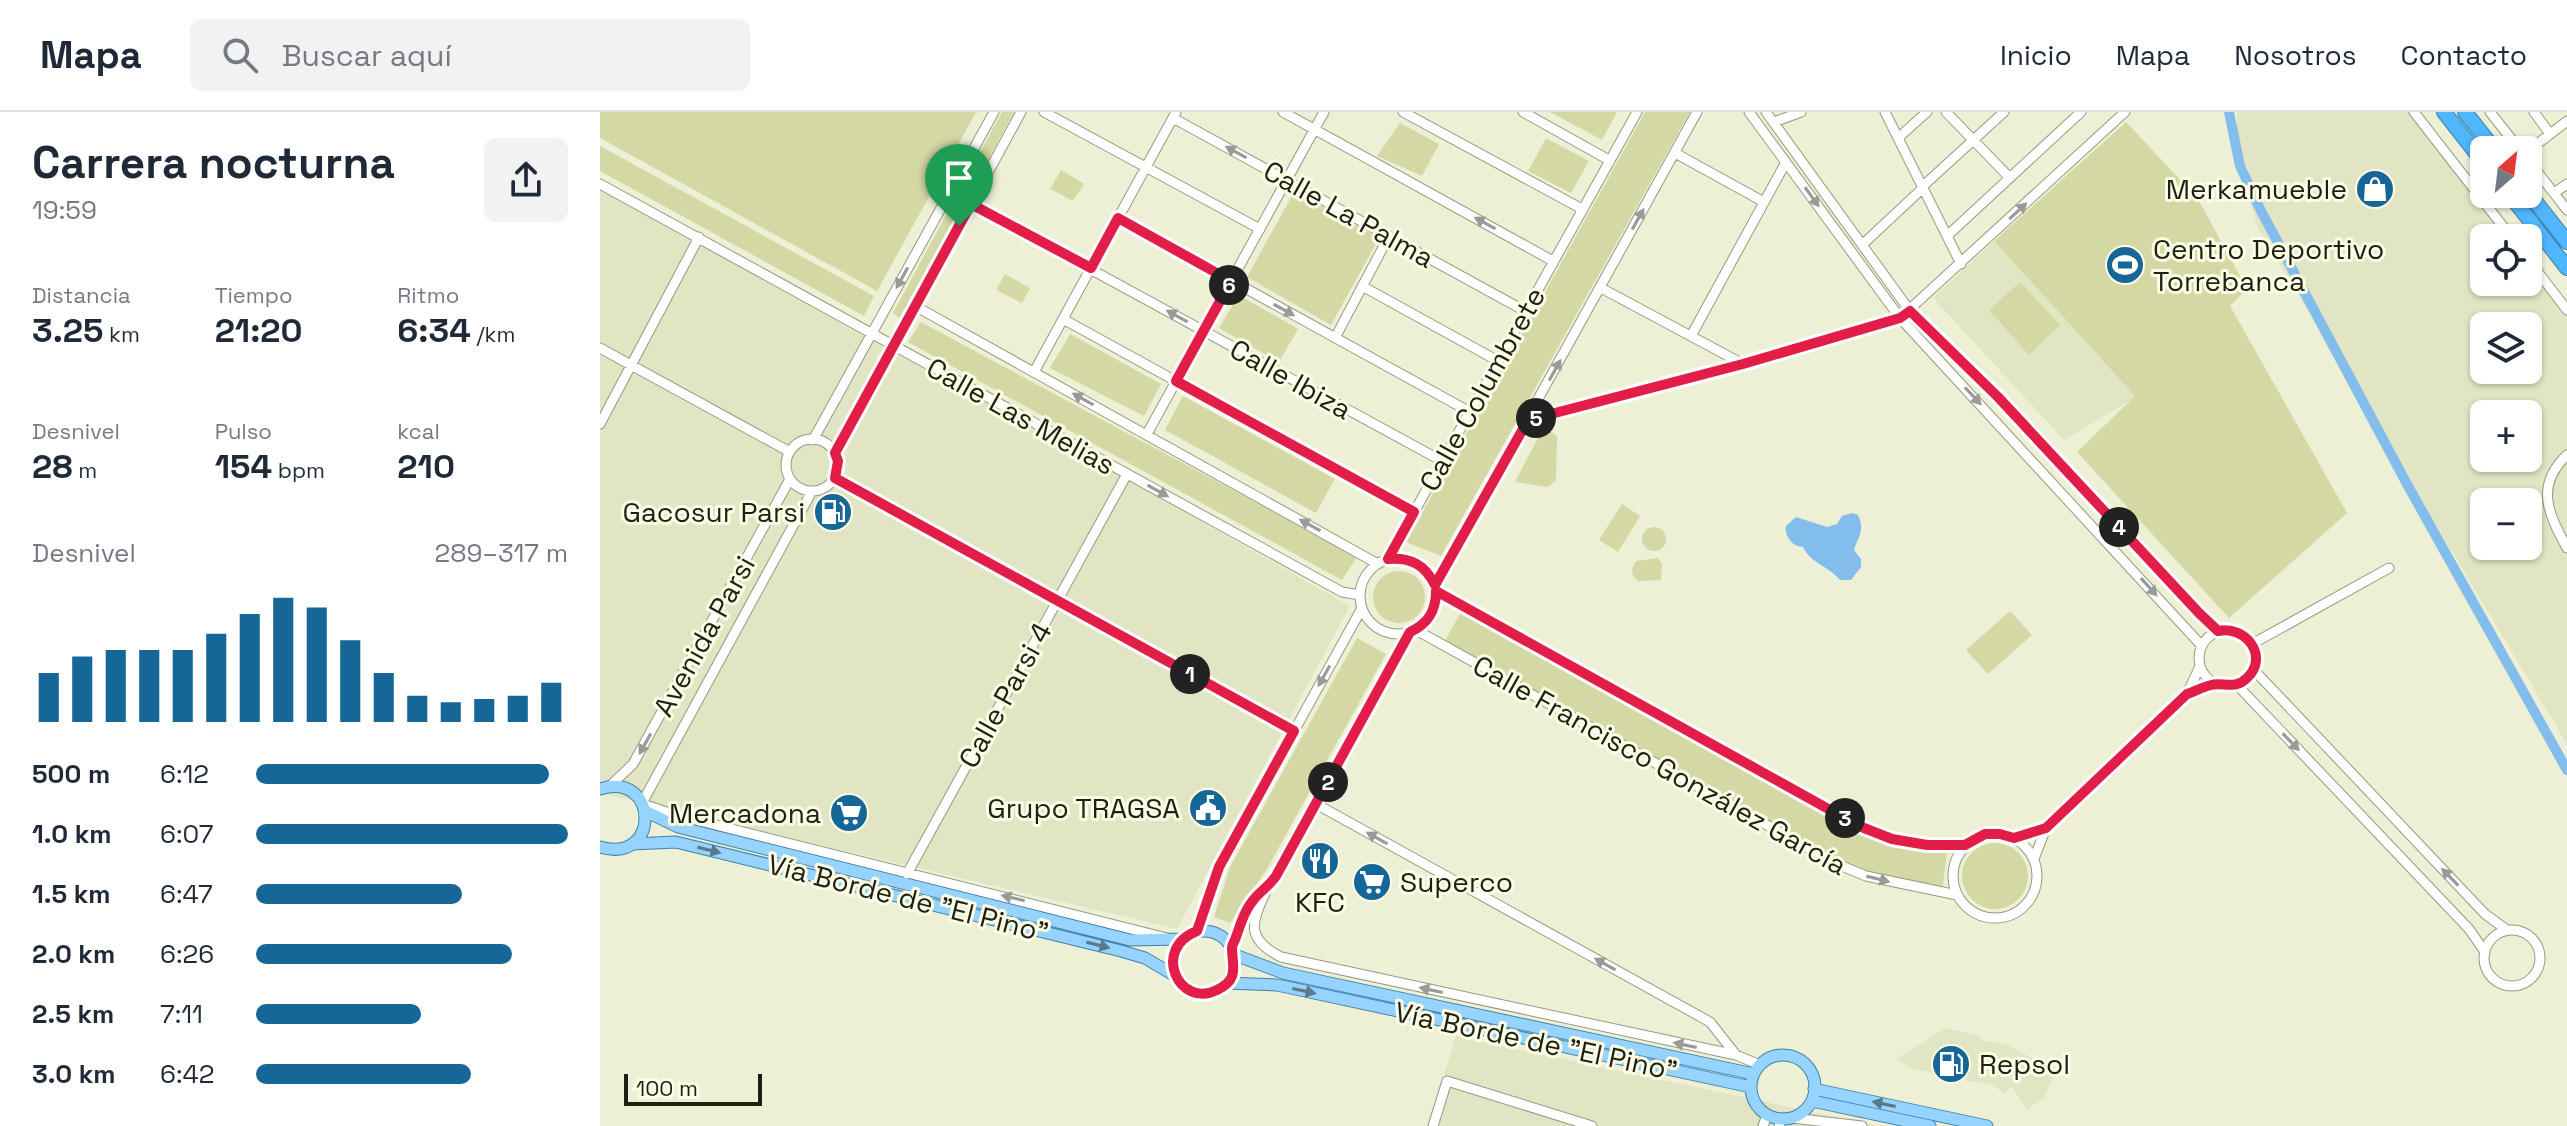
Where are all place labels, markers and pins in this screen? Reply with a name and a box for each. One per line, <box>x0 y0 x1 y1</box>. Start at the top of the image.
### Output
pin <box>925 144 993 226</box>
shop icon: Merkamueble <box>2354 168 2396 210</box>
place label: Merkamueble <box>2166 171 2347 207</box>
place label: Centro Deportivo Torrebanca <box>2153 231 2384 299</box>
sports icon: Centro Deportivo Torrebanca <box>2104 244 2146 286</box>
pin: 6 <box>1209 265 1249 305</box>
pin: 5 <box>1516 398 1556 438</box>
fuel station icon: Gacosur Parsi <box>812 491 854 533</box>
place label: Gacosur Parsi <box>623 494 805 530</box>
pin: 4 <box>2099 507 2139 547</box>
pin: 1 <box>1170 654 1210 694</box>
pin: 2 <box>1308 762 1348 802</box>
public building icon: Grupo TRAGSA <box>1187 787 1229 829</box>
place label: Grupo TRAGSA <box>987 790 1180 826</box>
supermarket icon: Mercadona <box>828 792 870 834</box>
place label: Mercadona <box>669 795 821 831</box>
pin: 3 <box>1825 798 1865 838</box>
restaurant icon: KFC <box>1299 840 1341 882</box>
supermarket icon: Superco <box>1351 861 1393 903</box>
place label: Superco <box>1400 864 1513 900</box>
place label: KFC <box>1295 884 1345 920</box>
fuel station icon: Repsol <box>1930 1043 1972 1085</box>
place label: Repsol <box>1979 1046 2070 1082</box>

